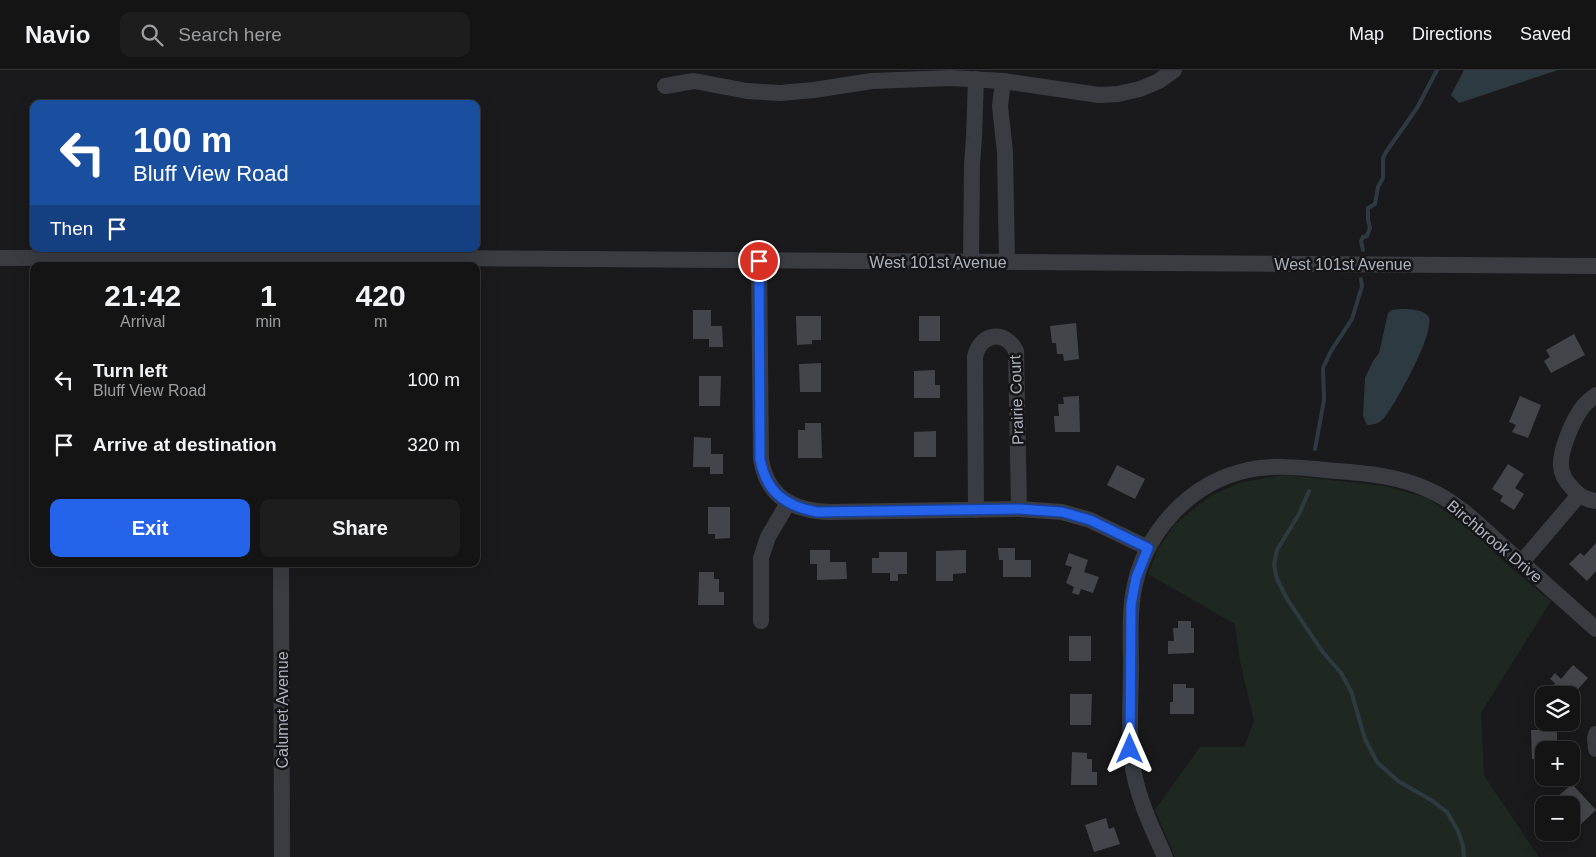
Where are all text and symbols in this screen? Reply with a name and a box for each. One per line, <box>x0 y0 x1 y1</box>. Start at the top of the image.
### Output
search box <box>120 12 470 57</box>
text: Navio <box>25 21 90 48</box>
icon: search <box>138 21 166 49</box>
text: Search here <box>178 24 282 45</box>
text: Map <box>1349 24 1384 44</box>
text: Directions <box>1412 24 1492 44</box>
text: Saved <box>1520 24 1571 44</box>
icon: left <box>50 120 115 185</box>
text: 100 m <box>133 120 232 159</box>
text: Bluff View Road <box>133 161 289 186</box>
icon: arrive <box>103 215 131 243</box>
text: Then <box>50 218 93 239</box>
pin <box>738 240 780 282</box>
icon: arrive <box>745 247 773 275</box>
street label: West 101st Avenue <box>869 254 1007 271</box>
street label: West 101st Avenue <box>1274 256 1412 273</box>
text: 21:42 <box>104 279 181 312</box>
text: 1 <box>260 279 277 312</box>
text: 420 <box>356 279 406 312</box>
text: Arrival <box>120 313 165 330</box>
text: min <box>255 313 281 330</box>
text: m <box>374 313 387 330</box>
street label: Prairie Court <box>1006 354 1027 445</box>
text: Turn left <box>93 360 168 381</box>
icon: left <box>50 366 78 394</box>
text: 100 m <box>407 369 460 390</box>
text: Bluff View Road <box>93 382 206 399</box>
icon: arrive <box>50 431 78 459</box>
text: Arrive at destination <box>93 434 277 455</box>
text: 320 m <box>407 434 460 455</box>
street label: Birchbrook Drive <box>1444 497 1546 586</box>
button: Exit <box>50 499 250 557</box>
button: Share <box>260 499 460 557</box>
street label: Calumet Avenue <box>274 651 291 769</box>
map controls <box>1535 686 1580 841</box>
button: layers <box>1535 686 1580 731</box>
position arrow <box>1103 722 1155 774</box>
button: + <box>1535 741 1580 786</box>
button: − <box>1535 796 1580 841</box>

